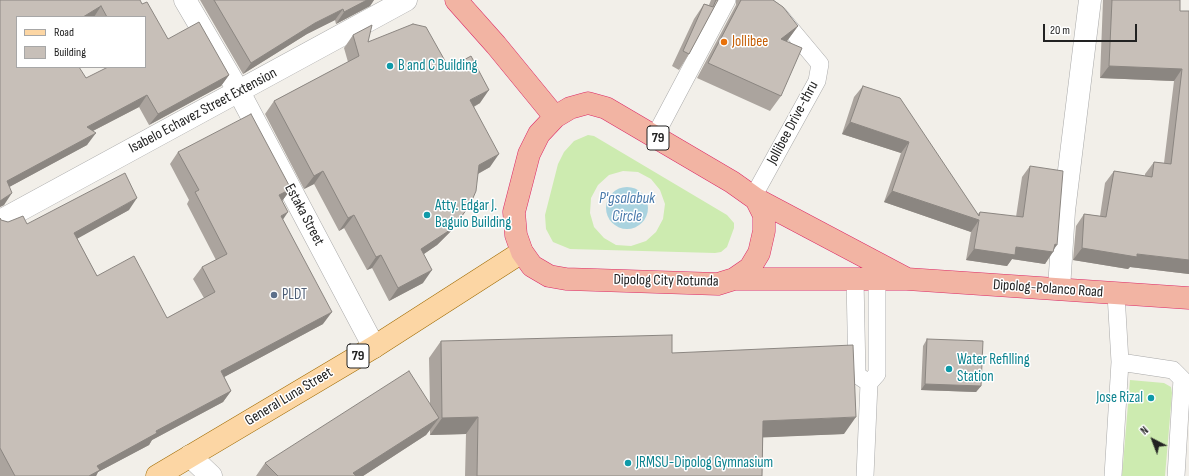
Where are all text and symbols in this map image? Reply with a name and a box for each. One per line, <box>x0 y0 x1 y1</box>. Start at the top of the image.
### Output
legend <box>16 16 146 68</box>
scale bar <box>1045 16 1139 42</box>
text: 20 m <box>1050 23 1070 38</box>
text: Road <box>54 25 74 40</box>
place label: Jollibee <box>732 33 768 51</box>
marker: Jollibee <box>719 37 729 47</box>
text: Building <box>54 45 86 60</box>
place label: B and C Building <box>398 57 478 75</box>
marker: B and C Building <box>385 61 395 71</box>
street label: Isabelo Echavez Street Extension <box>126 64 280 158</box>
street label: Jollibee Drive-thru <box>763 78 823 168</box>
road number: 79 <box>647 126 669 150</box>
street label: Estaka Street <box>280 181 328 249</box>
water label: P'gsalabuk Circle <box>599 189 655 227</box>
place label: Atty. Edgar J. Baguio Building <box>435 197 511 232</box>
marker: Atty. Edgar J. Baguio Building <box>422 210 432 220</box>
street label: Dipolog City Rotunda <box>613 271 719 291</box>
street label: Dipolog-Polanco Road <box>992 276 1104 302</box>
place label: PLDT <box>282 286 307 304</box>
marker: PLDT <box>269 290 279 300</box>
road number: 79 <box>347 344 369 368</box>
place label: Water Refilling Station <box>957 351 1030 386</box>
street label: General Luna Street <box>242 364 336 430</box>
marker: Water Refilling Station <box>944 364 954 374</box>
place label: Jose Rizal <box>1096 389 1143 407</box>
marker: Jose Rizal <box>1146 393 1156 403</box>
north arrow <box>1133 420 1173 460</box>
text: N <box>1138 424 1151 438</box>
place label: JRMSU-Dipolog Gymnasium <box>636 454 773 472</box>
marker: JRMSU-Dipolog Gymnasium <box>623 458 633 468</box>

